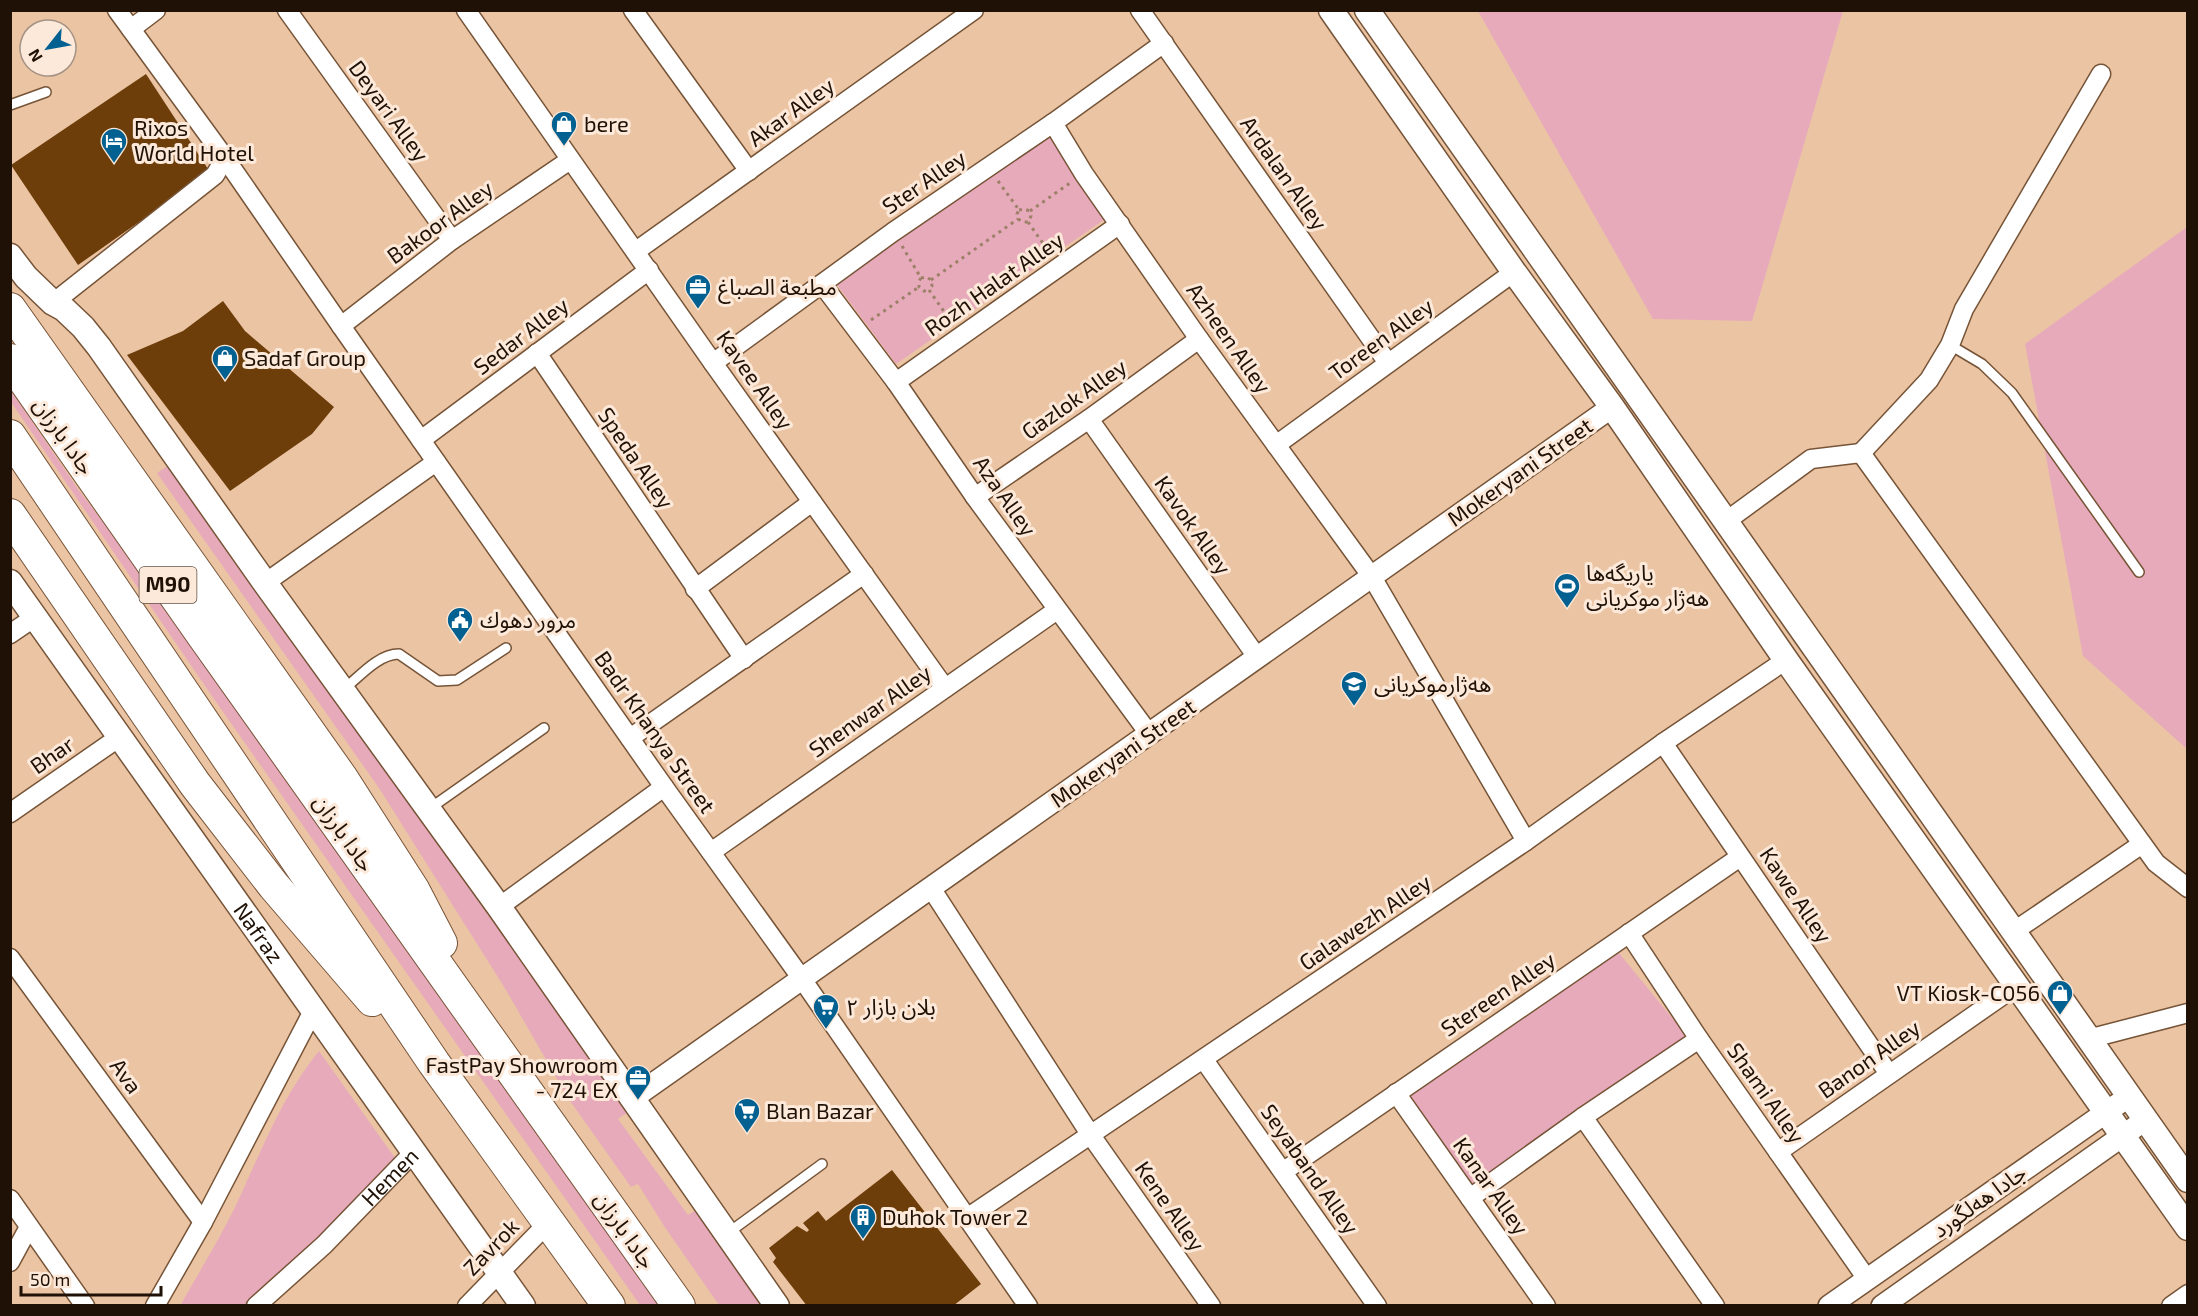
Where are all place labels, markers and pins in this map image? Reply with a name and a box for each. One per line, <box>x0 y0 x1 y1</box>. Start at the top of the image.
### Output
shop icon: bere <box>549 109 579 147</box>
place label: bere <box>584 110 629 136</box>
place label: Rixos World Hotel <box>134 114 254 165</box>
hotel icon: Rixos World Hotel <box>99 126 129 164</box>
office icon: مطبعة الصباغ <box>683 272 713 310</box>
place label: مطبعة الصباغ <box>718 273 837 304</box>
shop icon: Sadaf Group <box>210 343 240 381</box>
place label: Sadaf Group <box>244 344 366 370</box>
place label: یاریگەها هەژار موکریانی <box>1586 559 1709 612</box>
sports icon: یاریگەها هەژار موکریانی <box>1552 571 1582 609</box>
public building icon: مرور دهوك <box>445 605 475 643</box>
place label: مرور دهوك <box>480 606 576 634</box>
school or university icon: ھەژارموکریانی <box>1339 669 1369 707</box>
place label: ھەژارموکریانی <box>1374 670 1491 698</box>
shop icon: VT Kiosk-C056 <box>2045 978 2075 1016</box>
place label: VT Kiosk-C056 <box>1897 979 2040 1005</box>
supermarket icon: بلان بازار ٢ <box>811 992 841 1030</box>
place label: بلان بازار ٢ <box>846 993 936 1021</box>
place label: FastPay Showroom - 724 EX <box>425 1051 618 1102</box>
office icon: FastPay Showroom - 724 EX <box>623 1063 653 1101</box>
supermarket icon: Blan Bazar <box>732 1096 762 1134</box>
place label: Blan Bazar <box>766 1097 874 1123</box>
building icon: Duhok Tower 2 <box>848 1202 878 1240</box>
place label: Duhok Tower 2 <box>882 1203 1028 1229</box>

